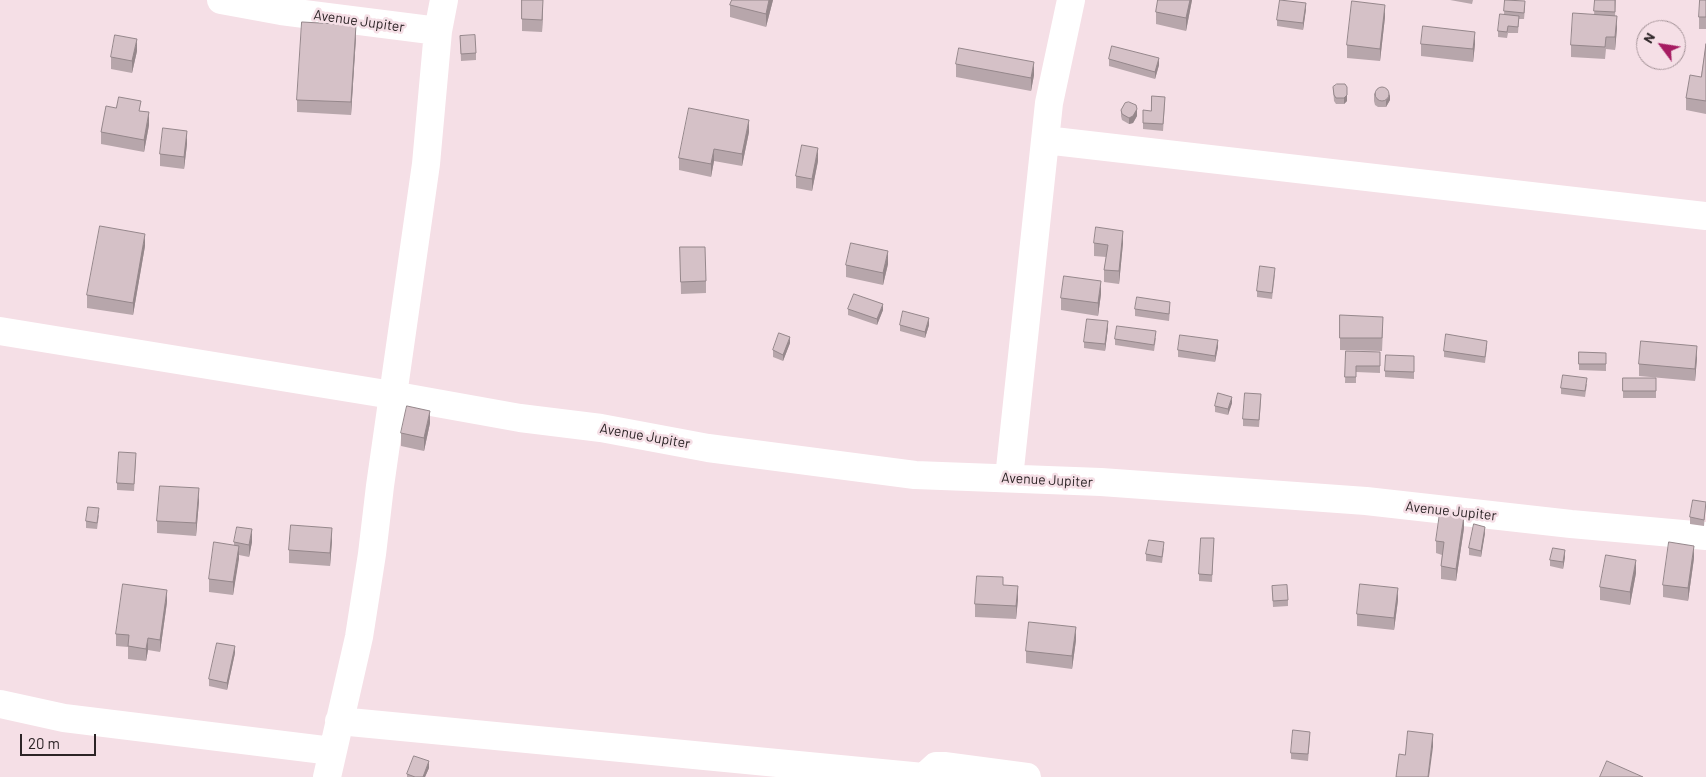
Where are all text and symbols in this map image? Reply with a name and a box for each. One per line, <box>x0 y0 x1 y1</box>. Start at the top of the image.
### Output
street label: Avenue Jupiter <box>312 6 406 36</box>
north arrow <box>1636 20 1686 70</box>
text: N <box>1639 29 1658 46</box>
street label: Avenue Jupiter <box>598 420 692 452</box>
street label: Avenue Jupiter <box>1001 469 1093 491</box>
street label: Avenue Jupiter <box>1405 498 1497 524</box>
scale bar <box>22 724 99 756</box>
text: 20 m <box>28 734 60 752</box>

